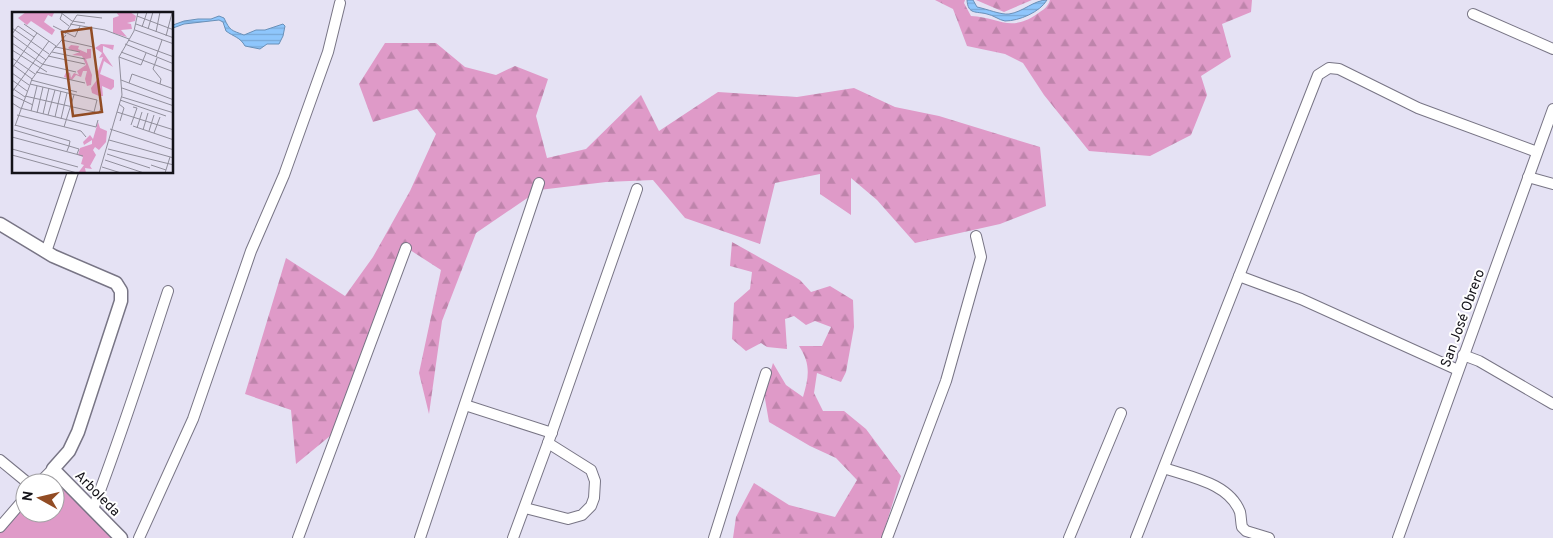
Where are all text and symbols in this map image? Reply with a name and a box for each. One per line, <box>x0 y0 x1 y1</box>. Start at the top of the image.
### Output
inset map <box>12 12 174 174</box>
street label: San José Obrero <box>1438 267 1489 370</box>
street label: Arboleda <box>71 468 123 520</box>
north arrow <box>15 473 65 523</box>
text: N <box>19 490 38 503</box>

